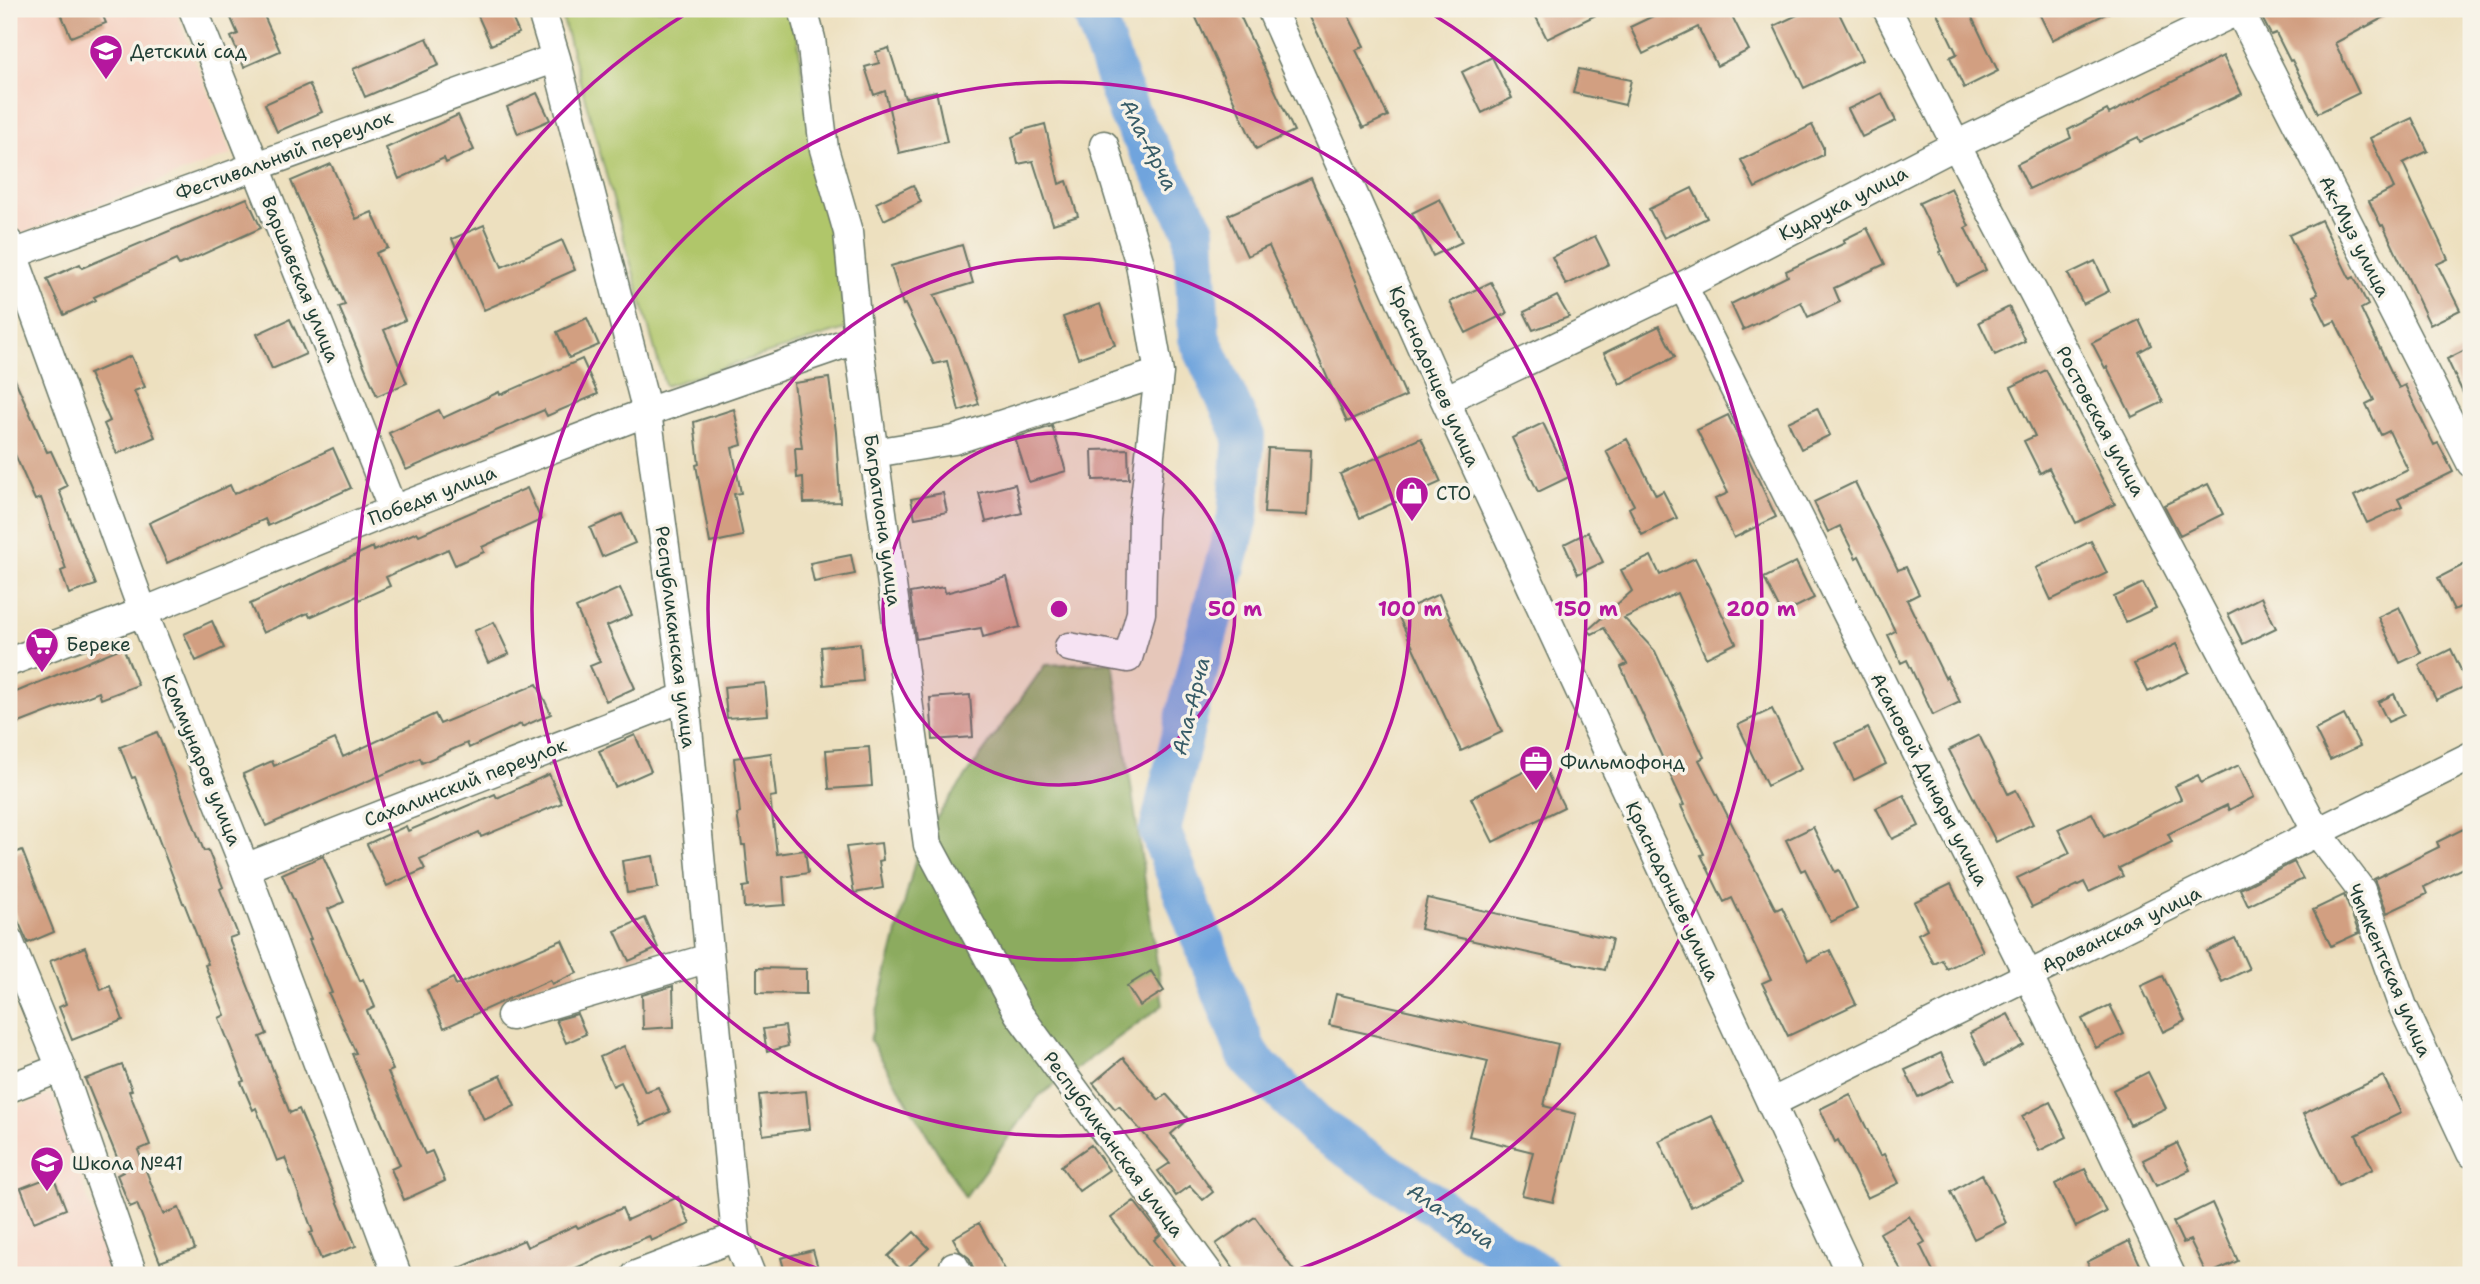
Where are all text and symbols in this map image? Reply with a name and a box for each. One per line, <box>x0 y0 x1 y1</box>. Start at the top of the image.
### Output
school or university icon: Детский сад <box>87 32 125 81</box>
place label: Детский сад <box>130 39 247 64</box>
water label: Ала-Арча <box>1114 94 1184 196</box>
street label: Фестивальный переулок <box>172 104 396 206</box>
street label: Кудрука улица <box>1775 160 1912 247</box>
street label: Ак-Муз улица <box>2313 171 2396 301</box>
street label: Варшавская улица <box>256 192 345 366</box>
street label: Краснодонцев улица <box>1383 282 1486 471</box>
street label: Ростовская улица <box>2050 342 2151 501</box>
street label: Багратиона улица <box>858 432 907 608</box>
street label: Победы улица <box>365 460 500 531</box>
shop icon: СТО <box>1393 474 1431 523</box>
place label: СТО <box>1436 481 1471 506</box>
street label: Республиканская улица <box>649 524 702 750</box>
text: 50 m <box>1208 595 1262 623</box>
text: 100 m <box>1378 595 1442 623</box>
text: 150 m <box>1554 595 1618 623</box>
text: 200 m <box>1726 595 1796 623</box>
centre of rings <box>1047 597 1071 621</box>
supermarket icon: Береке <box>23 625 61 674</box>
place label: Береке <box>66 632 131 657</box>
water label: Ала-Арча <box>1165 654 1217 758</box>
street label: Асановой Динары улица <box>1865 669 1994 890</box>
street label: Коммунаров улица <box>156 671 247 850</box>
street label: Сахалинский переулок <box>360 732 570 833</box>
office icon: Фильмофонд <box>1517 743 1555 792</box>
place label: Фильмофонд <box>1560 750 1685 775</box>
street label: Краснодонцев улица <box>1620 797 1725 985</box>
street label: Араванская улица <box>2037 880 2205 979</box>
street label: Чымкентская улица <box>2342 880 2437 1061</box>
street label: Республиканская улица <box>1038 1046 1190 1242</box>
school or university icon: Школа №41 <box>28 1144 66 1193</box>
place label: Школа №41 <box>72 1151 183 1176</box>
water label: Ала-Арча <box>1402 1176 1500 1256</box>

